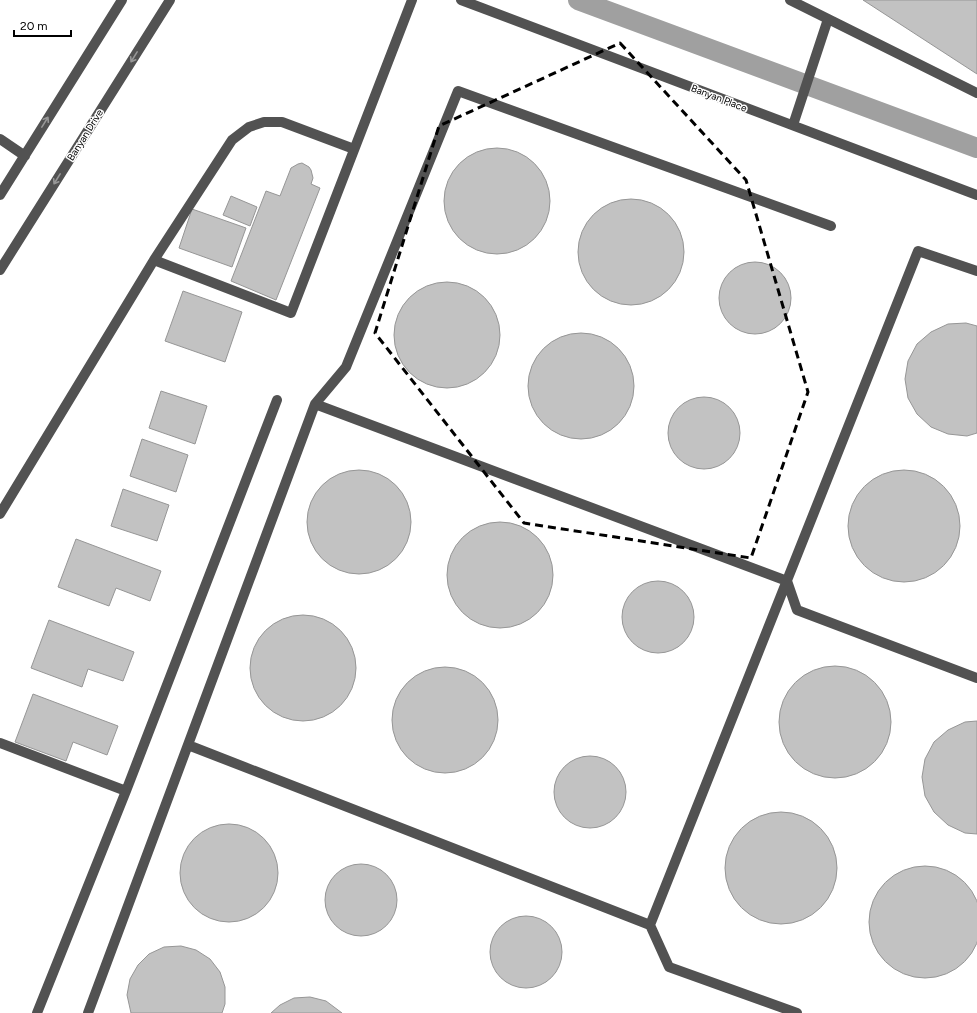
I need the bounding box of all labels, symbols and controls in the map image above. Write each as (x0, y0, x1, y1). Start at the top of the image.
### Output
scale bar (14, 12, 71, 38)
text: 20 m (20, 19, 48, 33)
one-way arrow (130, 51, 138, 62)
street label: Banyan Place (689, 81, 749, 115)
street label: Banyan Drive (64, 106, 106, 163)
one-way arrow (41, 117, 50, 128)
one-way arrow (53, 173, 61, 185)

